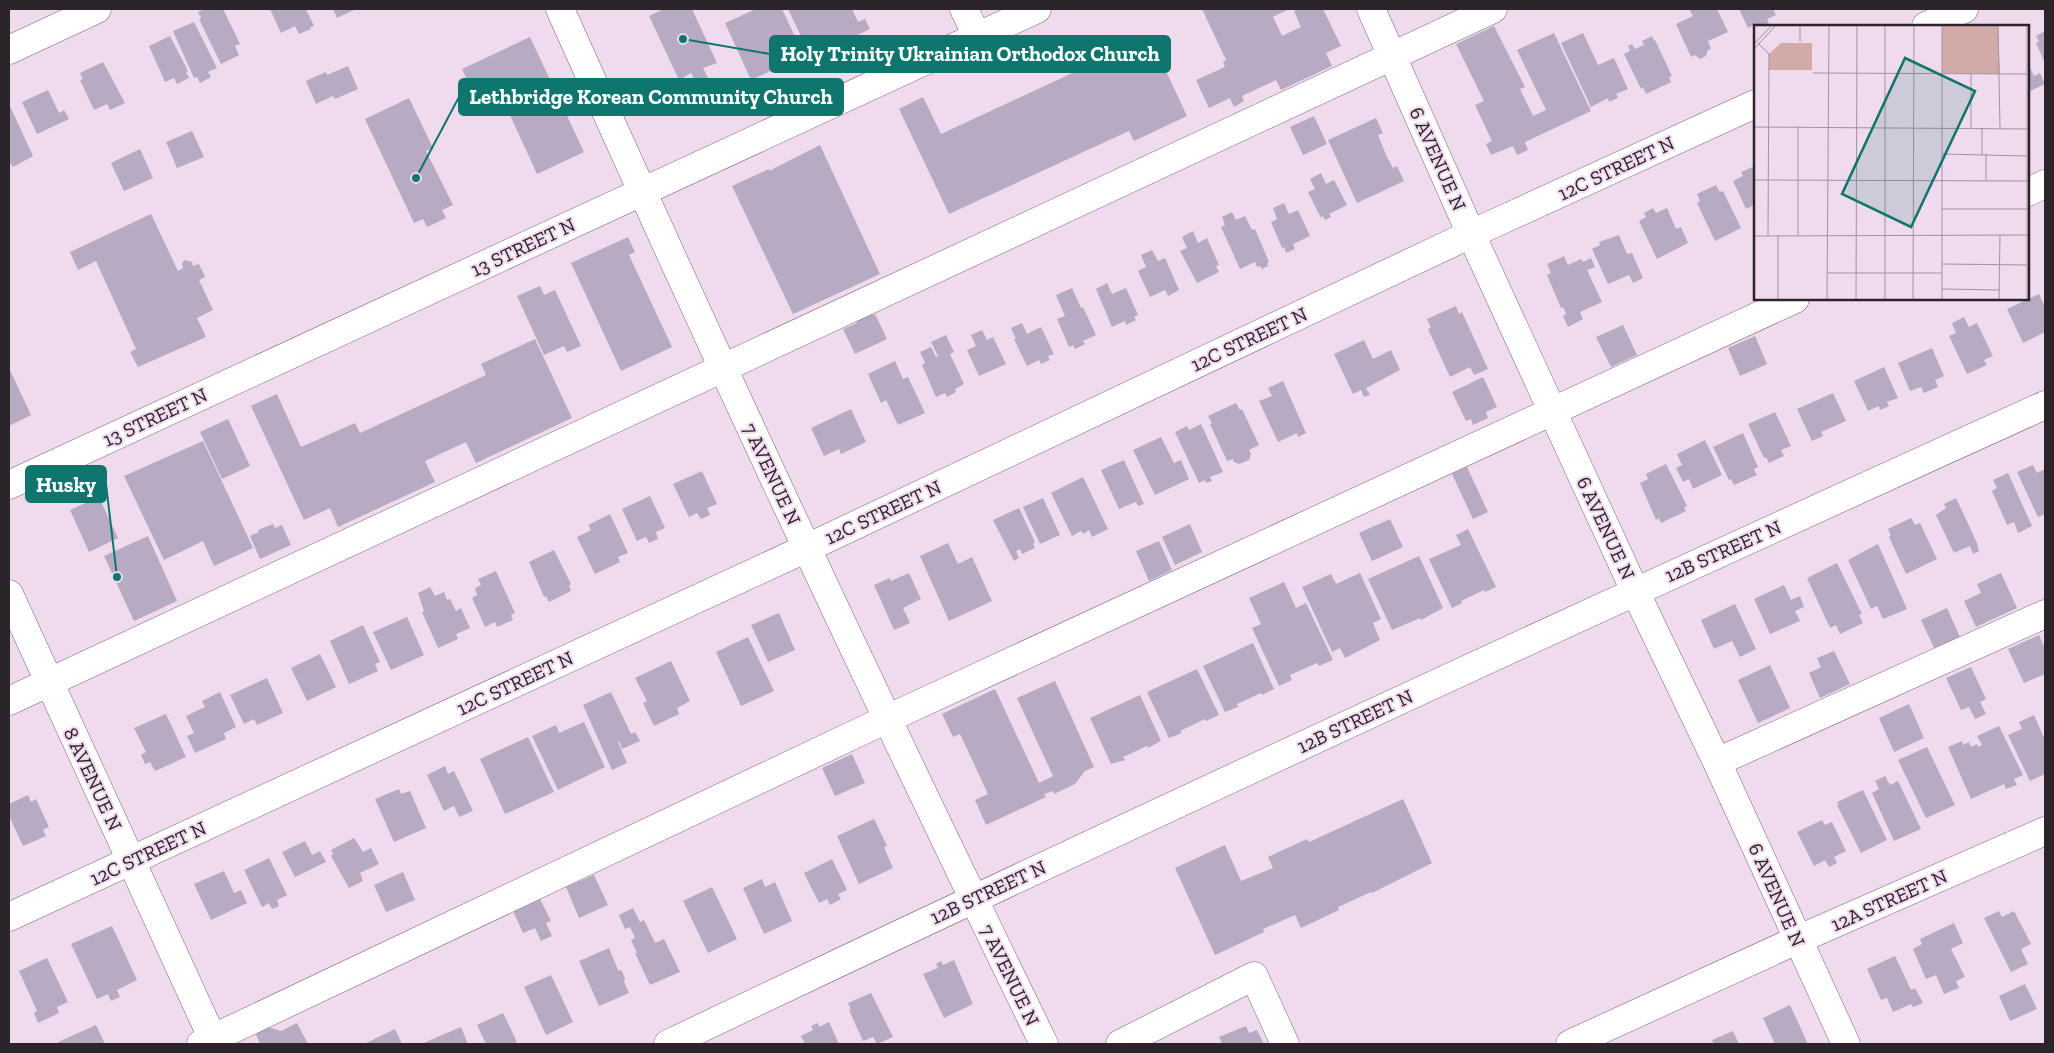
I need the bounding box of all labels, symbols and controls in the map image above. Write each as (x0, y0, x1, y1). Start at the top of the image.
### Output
inset map (1754, 25, 2029, 300)
callout: Holy Trinity Ukrainian Orthodox Church (770, 36, 1170, 72)
text: Holy Trinity Ukrainian Orthodox Church (780, 41, 1160, 66)
callout: Lethbridge Korean Community Church (459, 79, 843, 115)
text: Lethbridge Korean Community Church (469, 84, 833, 109)
street label: 6 AVENUE N (1404, 103, 1472, 215)
street label: 12C STREET N (1554, 130, 1678, 205)
street label: 13 STREET N (467, 212, 579, 282)
street label: 12C STREET N (1187, 301, 1311, 376)
street label: 13 STREET N (99, 382, 211, 452)
street label: 7 AVENUE N (738, 419, 806, 529)
callout: Husky (26, 466, 106, 502)
text: Husky (36, 472, 96, 497)
street label: 6 AVENUE N (1572, 473, 1640, 584)
street label: 12C STREET N (821, 474, 945, 549)
street label: 12B STREET N (1661, 515, 1785, 587)
street label: 12C STREET N (453, 645, 577, 720)
street label: 12B STREET N (1293, 684, 1417, 758)
street label: 8 AVENUE N (59, 724, 127, 835)
street label: 12C STREET N (86, 815, 210, 890)
street label: 6 AVENUE N (1743, 839, 1811, 951)
street label: 12B STREET N (926, 855, 1050, 929)
street label: 12A STREET N (1827, 864, 1951, 936)
street label: 7 AVENUE N (975, 920, 1045, 1030)

